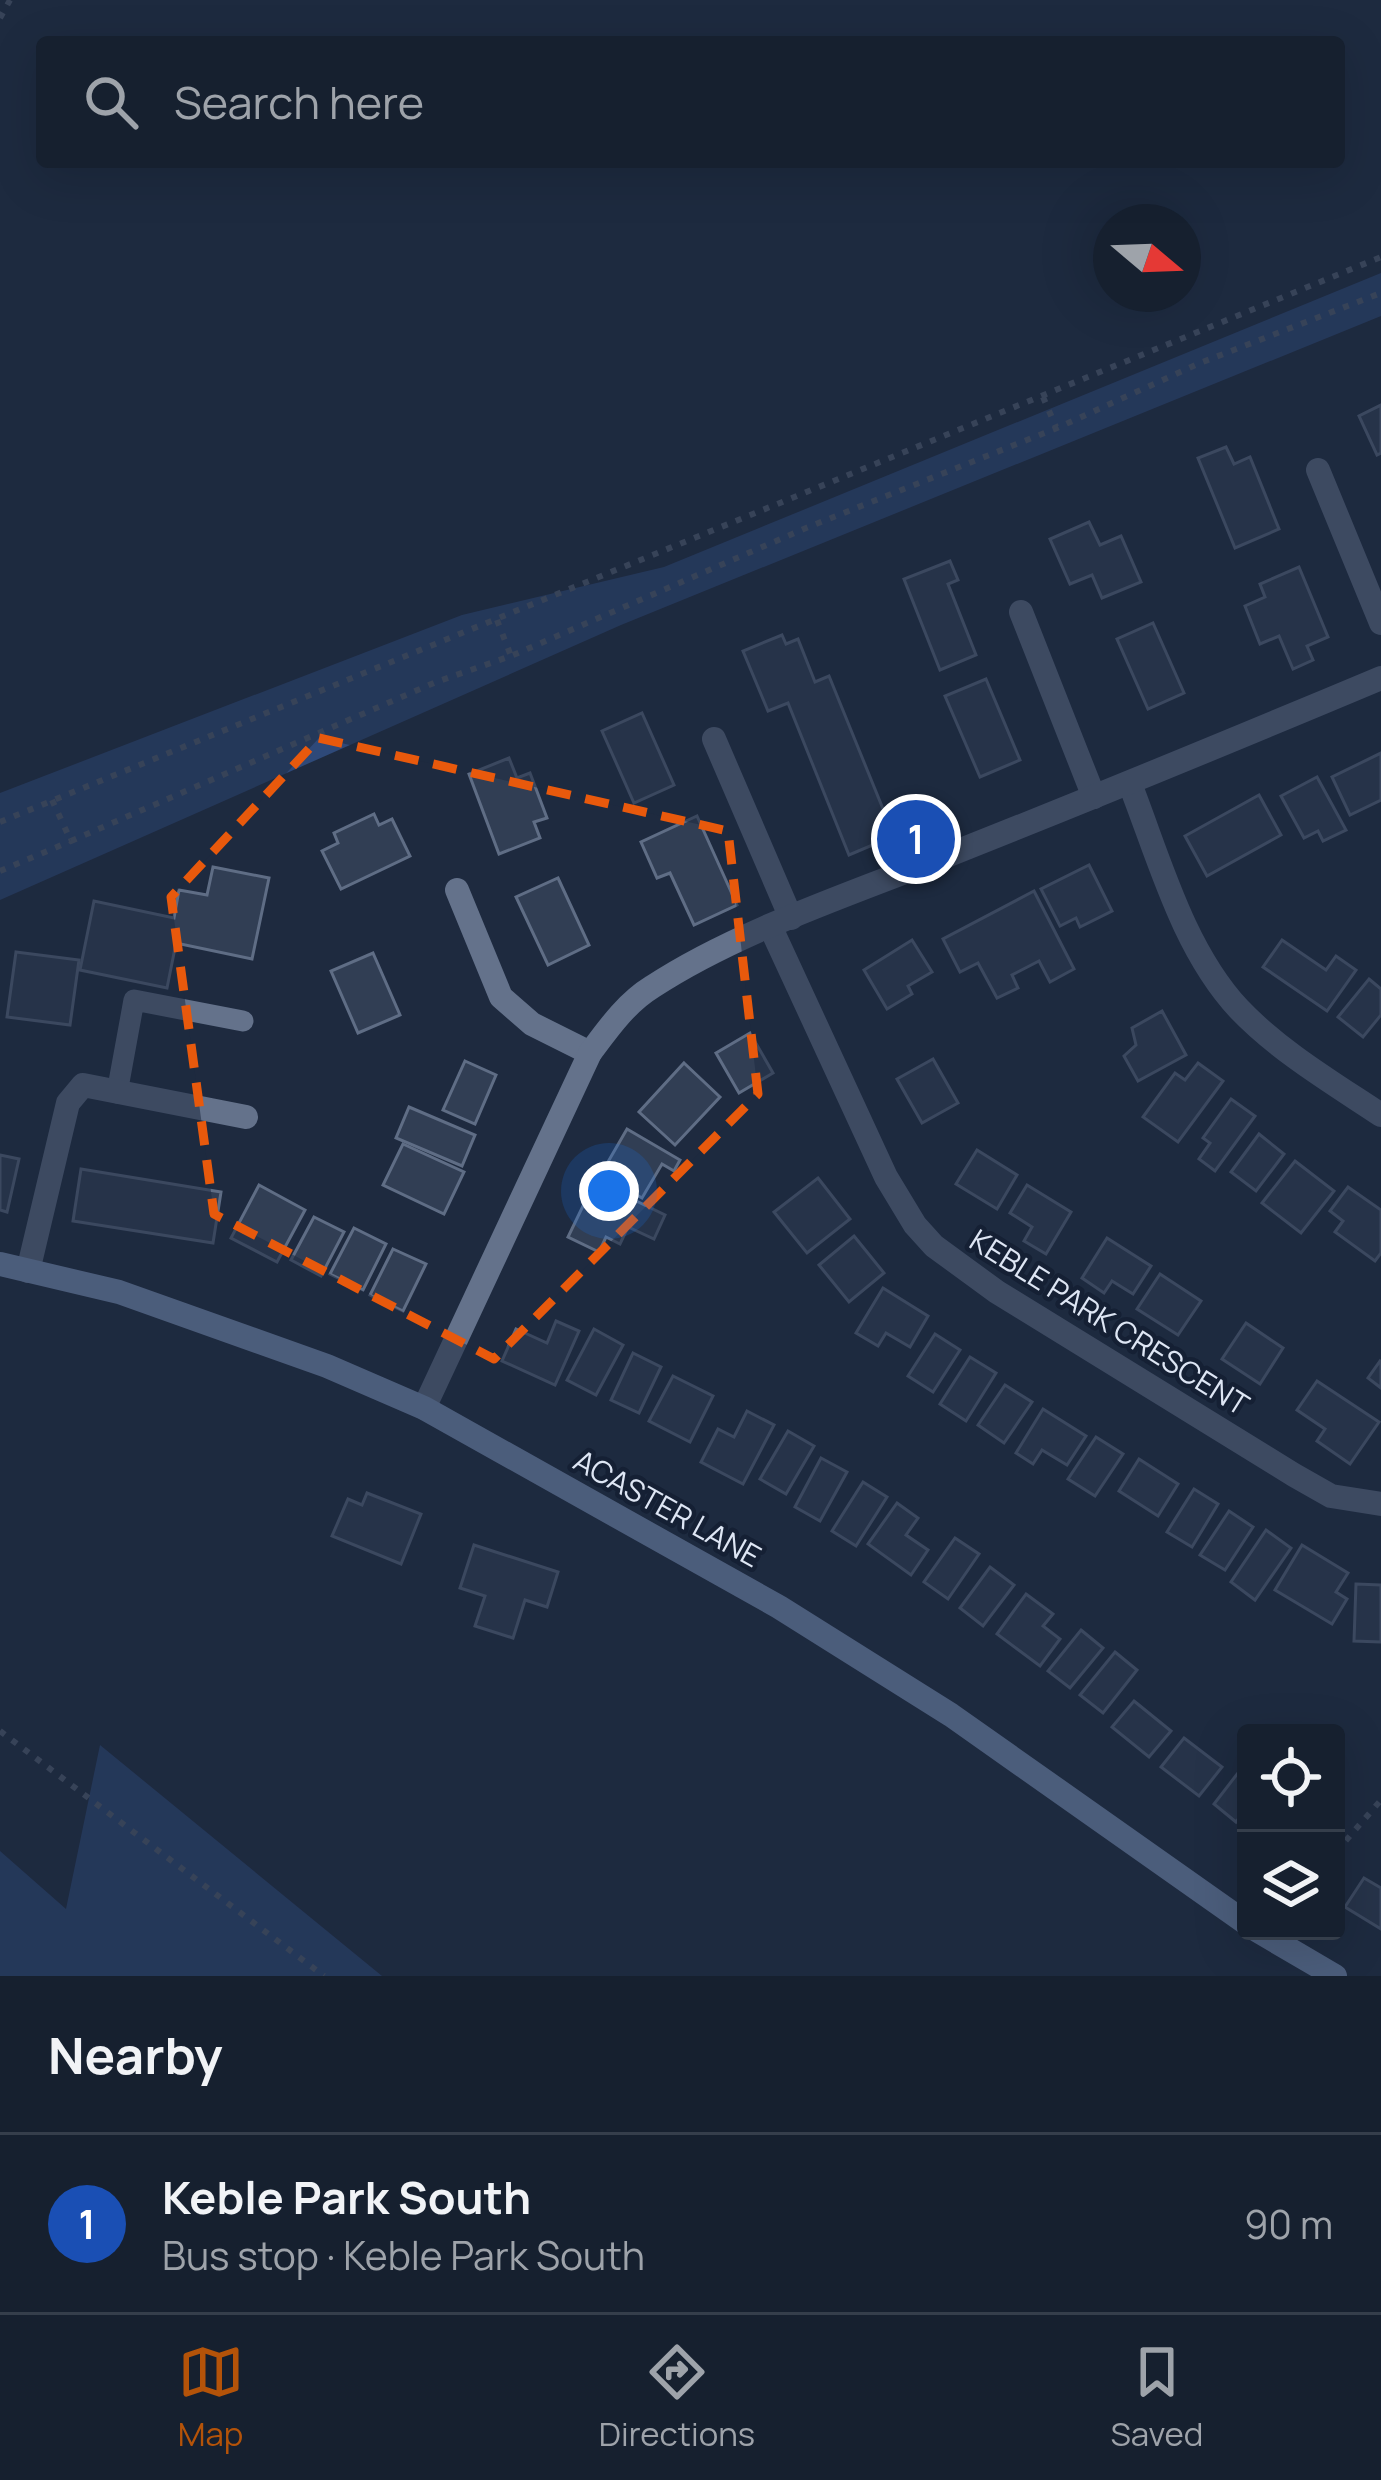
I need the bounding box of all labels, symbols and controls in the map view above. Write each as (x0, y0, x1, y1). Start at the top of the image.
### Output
search box (36, 36, 1345, 168)
icon: search (78, 69, 144, 135)
text: Search here (174, 71, 424, 133)
north arrow (1093, 204, 1201, 312)
pin: 1 (877, 794, 955, 884)
your location (579, 1161, 639, 1221)
street label: KEBLE PARK CRESCENT (963, 1219, 1257, 1424)
street label: ACASTER LANE (567, 1439, 769, 1576)
map controls (1237, 1724, 1345, 1940)
button: locate (1237, 1724, 1345, 1832)
button: layers (1237, 1832, 1345, 1940)
text: Nearby (48, 2020, 223, 2089)
text: Keble Park South (162, 2166, 531, 2228)
text: 1 (78, 2197, 96, 2251)
text: 90 m (1244, 2197, 1333, 2251)
text: Bus stop · Keble Park South (162, 2228, 645, 2282)
tab: Map (178, 2339, 244, 2456)
tab: Directions (599, 2339, 755, 2456)
tab: Saved (1110, 2339, 1203, 2456)

